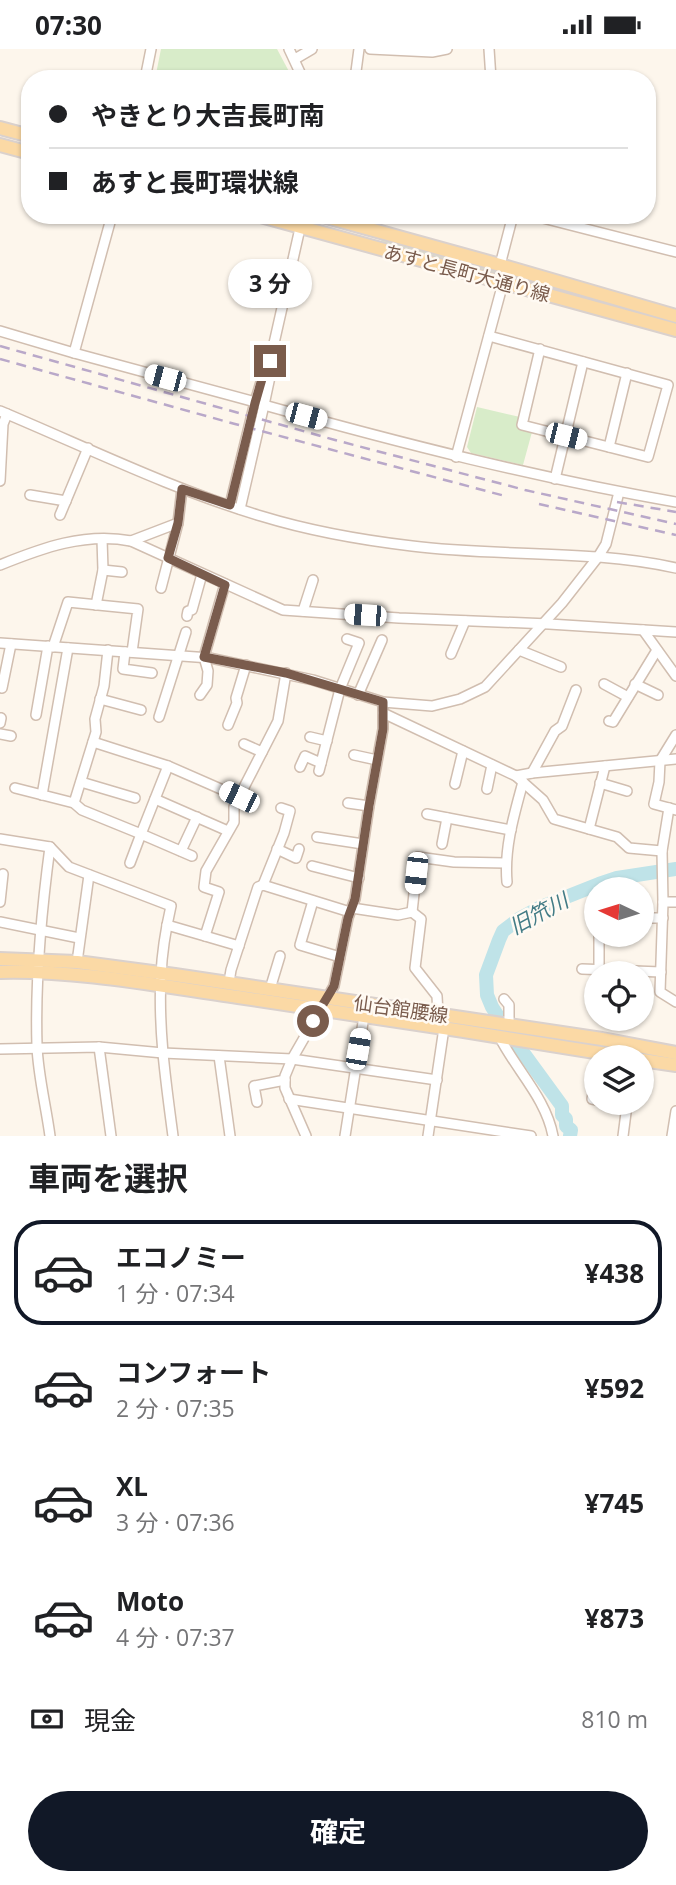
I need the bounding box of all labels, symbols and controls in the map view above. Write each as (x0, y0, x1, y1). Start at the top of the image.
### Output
text: 07:30 (35, 7, 102, 43)
text: やきとり大吉長町南 (91, 97, 325, 133)
text: あすと長町環状線 (91, 164, 299, 200)
street label: あすと長町大通り線 (381, 238, 553, 308)
callout: 3 分 (228, 259, 312, 309)
text: 3 分 (249, 267, 291, 299)
route end (254, 345, 286, 377)
car (142, 362, 189, 394)
car (283, 400, 330, 432)
car (544, 421, 589, 451)
car (344, 603, 387, 627)
car (216, 778, 263, 816)
car (404, 851, 429, 895)
north arrow (584, 877, 654, 947)
map controls (584, 877, 654, 1115)
water label: 旧笊川 (504, 885, 575, 940)
button: locate (584, 961, 654, 1031)
street label: 仙台館腰線 (352, 990, 450, 1028)
route start (297, 1005, 329, 1037)
car (345, 1026, 372, 1072)
button: layers (584, 1045, 654, 1115)
text: 車両を選択 (28, 1156, 188, 1199)
text: エコノミー (116, 1239, 246, 1275)
icon: car (32, 1241, 95, 1304)
text: ¥438 (585, 1255, 644, 1291)
text: 1 分 · 07:34 (116, 1277, 235, 1309)
text: コンフォート (116, 1354, 271, 1390)
icon: car (32, 1356, 95, 1419)
text: ¥592 (585, 1370, 644, 1406)
text: 2 分 · 07:35 (116, 1392, 235, 1424)
text: XL (116, 1468, 148, 1504)
icon: car (32, 1471, 95, 1534)
text: ¥745 (585, 1485, 644, 1521)
text: 3 分 · 07:36 (116, 1506, 235, 1538)
text: Moto (116, 1583, 184, 1619)
icon: car (32, 1586, 95, 1649)
text: ¥873 (585, 1600, 644, 1636)
text: 4 分 · 07:37 (116, 1621, 235, 1653)
icon: cash (28, 1700, 66, 1738)
text: 現金 (84, 1702, 136, 1738)
text: 810 m (581, 1703, 648, 1735)
button: 確定 (28, 1791, 648, 1871)

